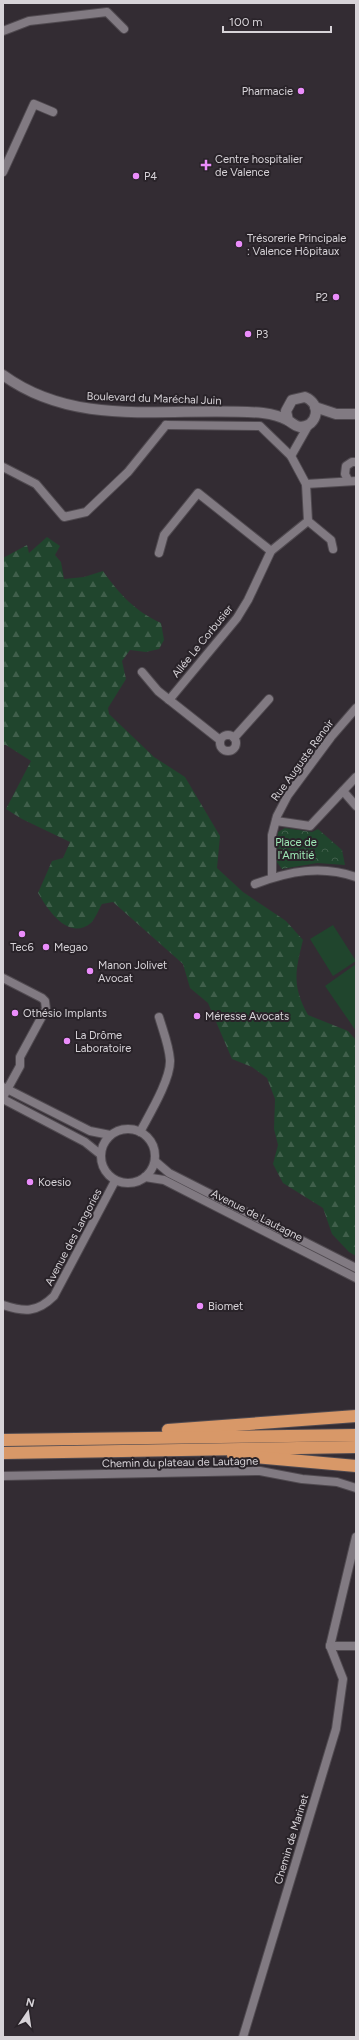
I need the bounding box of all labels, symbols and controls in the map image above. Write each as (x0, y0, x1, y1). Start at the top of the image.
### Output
scale bar (223, 8, 331, 34)
text: 100 m (229, 15, 263, 29)
place label: Pharmacie (242, 85, 293, 98)
marker: Pharmacie (296, 86, 306, 96)
place label: Centre hospitalier de Valence (215, 153, 303, 179)
marker: Centre hospitalier de Valence (200, 159, 212, 171)
place label: P4 (144, 170, 157, 183)
marker: P4 (131, 171, 141, 181)
place label: Trésorerie Principale : Valence Hôpitaux (247, 232, 346, 258)
marker: Trésorerie Principale : Valence Hôpitaux (234, 239, 244, 249)
place label: P2 (315, 291, 328, 304)
marker: P2 (331, 292, 341, 302)
place label: P3 (256, 328, 268, 341)
marker: P3 (243, 329, 253, 339)
street label: Boulevard du Maréchal Juin (86, 390, 222, 407)
street label: Allée Le Corbusier (169, 602, 236, 680)
street label: Rue Auguste Renoir (268, 717, 337, 804)
park label: Place de l'Amitié (275, 836, 317, 862)
marker: Tec6 (17, 929, 27, 939)
place label: Tec6 (10, 941, 34, 954)
place label: Megao (54, 941, 88, 954)
marker: Megao (41, 942, 51, 952)
place label: Manon Jolivet Avocat (98, 959, 167, 985)
marker: Manon Jolivet Avocat (85, 966, 95, 976)
place label: Othésio Implants (23, 1007, 107, 1020)
marker: Othésio Implants (10, 1008, 20, 1018)
place label: Méresse Avocats (205, 1010, 289, 1023)
marker: Méresse Avocats (192, 1011, 202, 1021)
place label: La Drôme Laboratoire (75, 1029, 131, 1055)
marker: La Drôme Laboratoire (62, 1036, 72, 1046)
place label: Koesio (38, 1176, 71, 1189)
marker: Koesio (25, 1177, 35, 1187)
street label: Avenue des Langories (42, 1187, 105, 1288)
street label: Avenue de Lautagne (209, 1187, 305, 1244)
place label: Biomet (208, 1300, 243, 1313)
marker: Biomet (195, 1301, 205, 1311)
street label: Chemin du plateau de Lautagne (102, 1455, 258, 1470)
street label: Chemin de Marinet (272, 1793, 311, 1886)
north arrow (8, 1992, 48, 2032)
text: N (25, 1995, 36, 2010)

